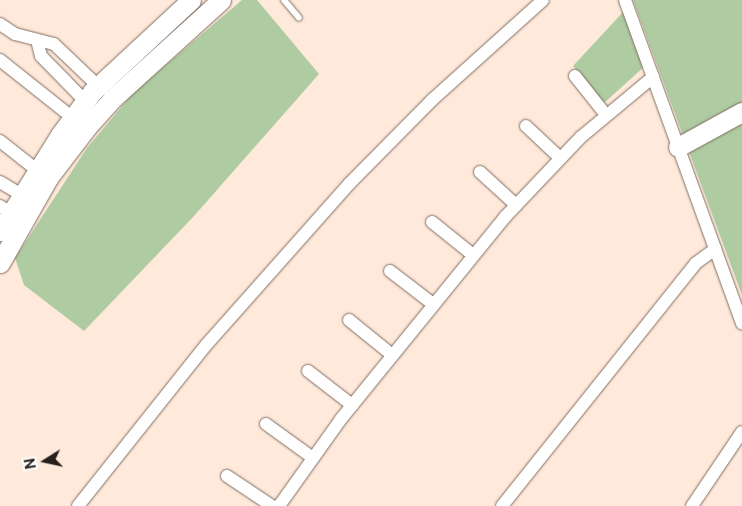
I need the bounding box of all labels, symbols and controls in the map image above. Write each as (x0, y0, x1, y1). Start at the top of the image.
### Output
north arrow (20, 436, 70, 486)
text: N (21, 457, 39, 470)

